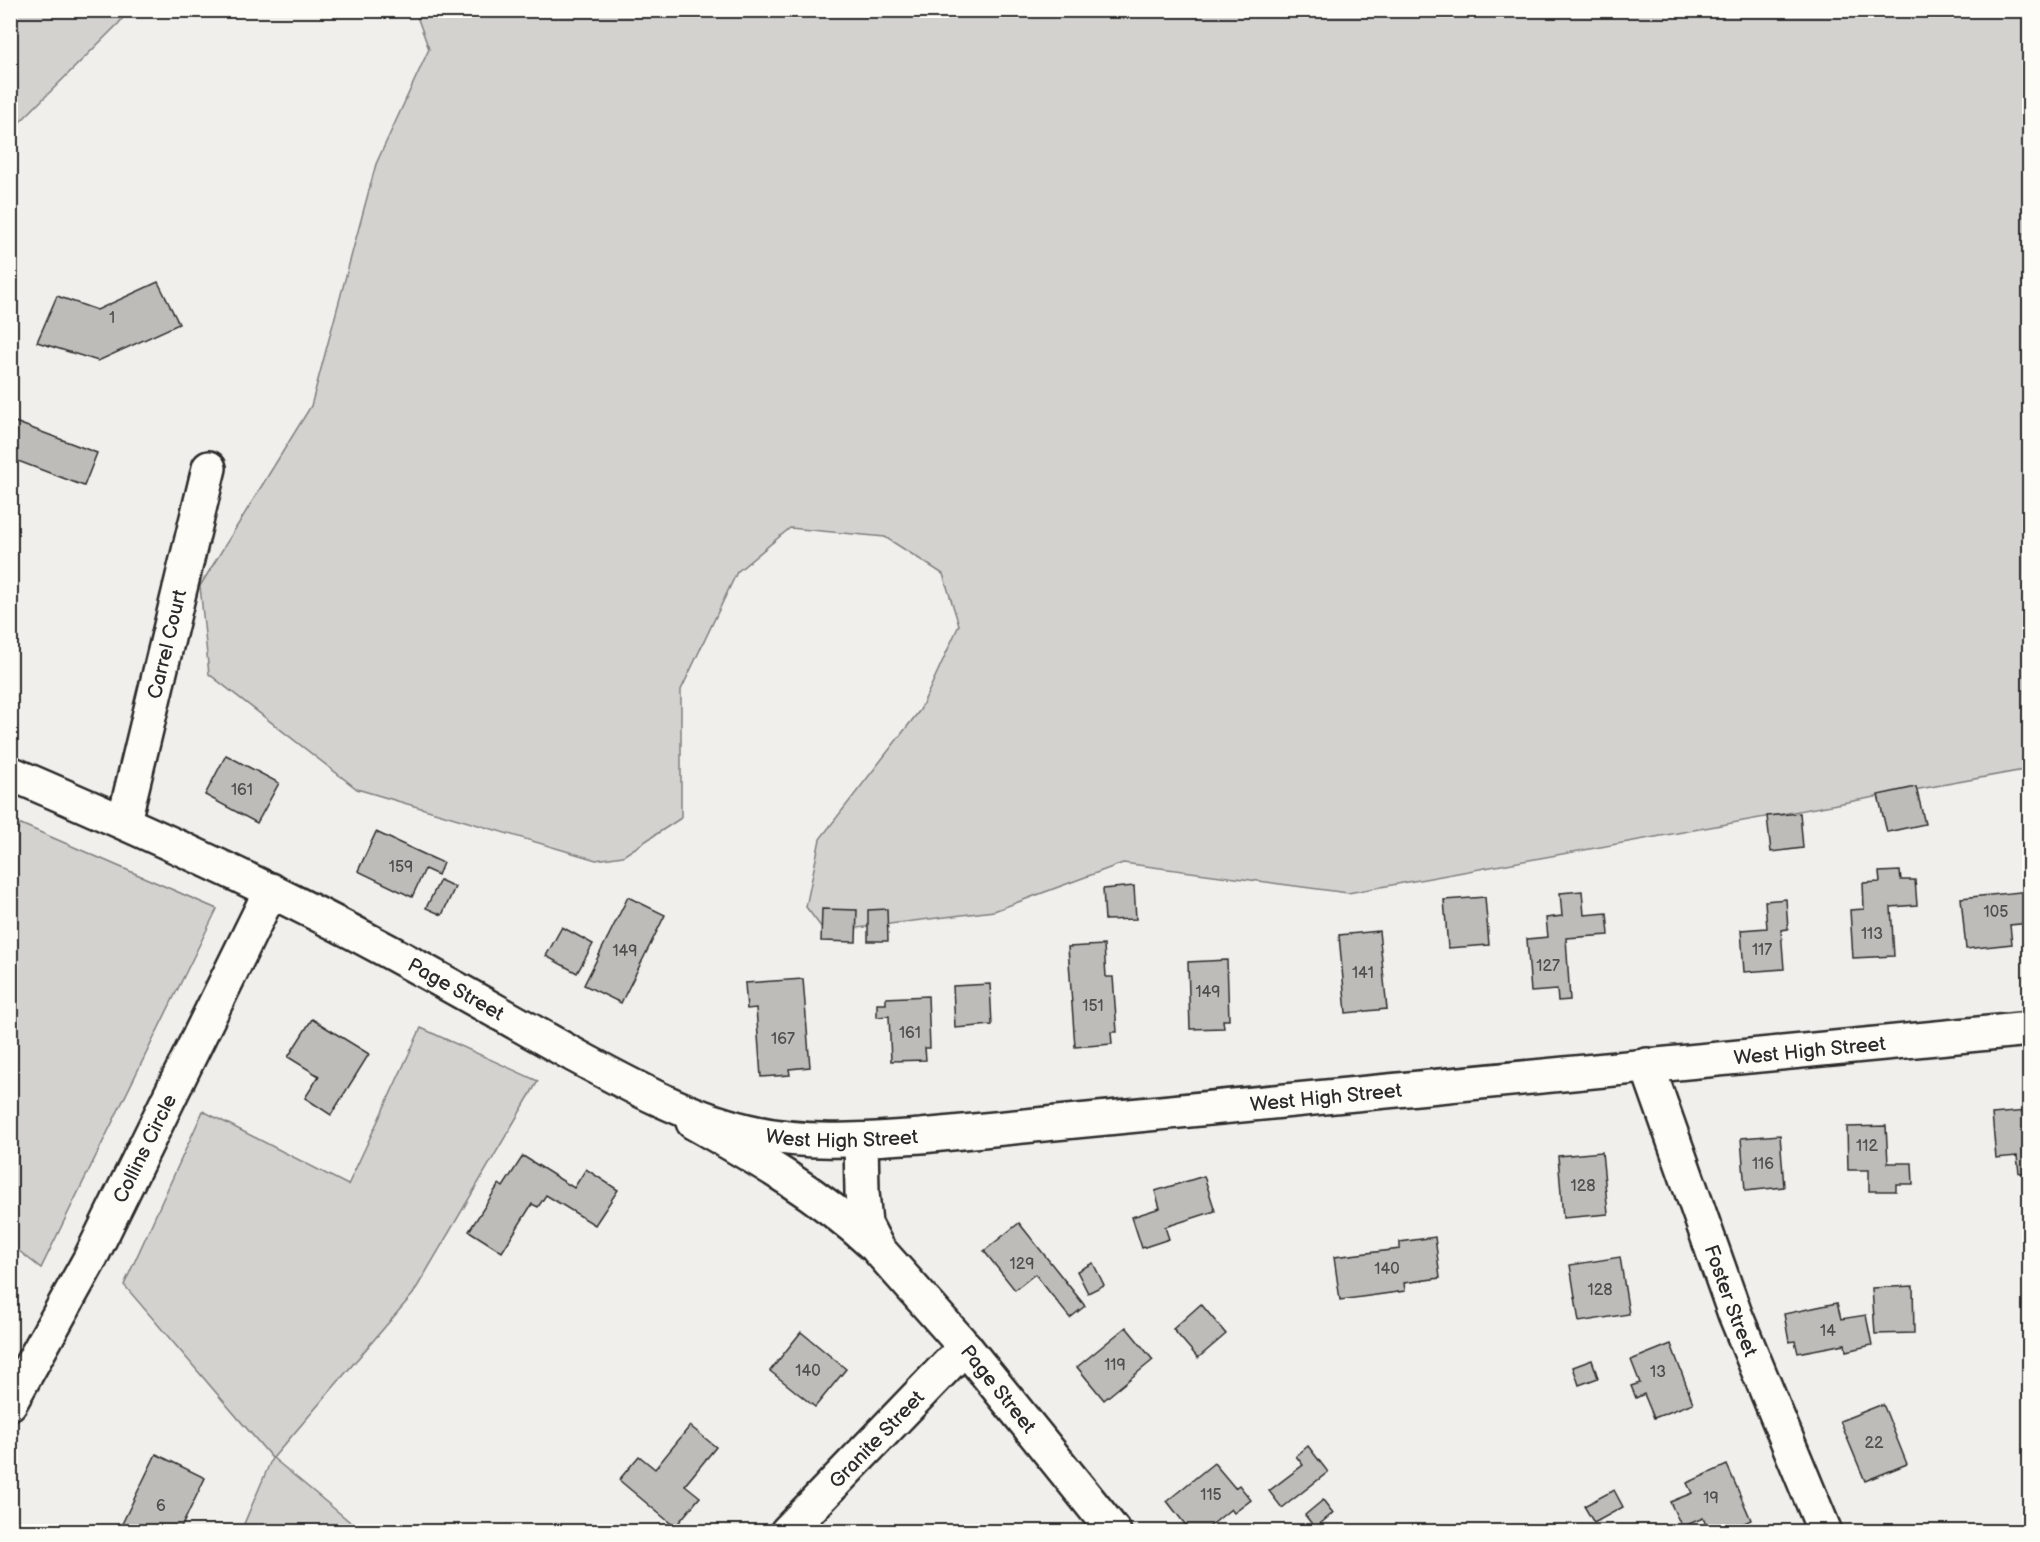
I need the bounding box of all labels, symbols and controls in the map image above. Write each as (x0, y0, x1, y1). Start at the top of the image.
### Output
house number: 1 (109, 309, 115, 328)
street label: Carrel Court (143, 587, 192, 701)
house number: 161 (231, 781, 253, 800)
house number: 159 (389, 858, 413, 877)
house number: 105 (1984, 903, 2008, 922)
house number: 113 (1861, 925, 1883, 944)
house number: 117 (1752, 941, 1772, 960)
house number: 149 (612, 942, 638, 961)
street label: Page Street (403, 953, 508, 1026)
house number: 127 (1536, 957, 1560, 976)
house number: 141 (1352, 964, 1374, 983)
house number: 149 (1195, 983, 1221, 1002)
house number: 151 (1082, 997, 1104, 1016)
house number: 161 (899, 1024, 921, 1043)
house number: 167 (771, 1030, 795, 1049)
street label: West High Street (1733, 1032, 1887, 1071)
street label: West High Street (1249, 1079, 1403, 1117)
street label: Collins Circle (108, 1090, 182, 1207)
street label: West High Street (764, 1124, 919, 1153)
house number: 112 (1856, 1137, 1878, 1156)
house number: 116 (1752, 1155, 1774, 1174)
house number: 128 (1571, 1177, 1595, 1196)
street label: Foster Street (1699, 1242, 1762, 1360)
house number: 129 (1010, 1255, 1034, 1274)
house number: 140 (1374, 1260, 1400, 1279)
house number: 128 (1588, 1281, 1612, 1300)
house number: 14 (1820, 1322, 1836, 1341)
street label: Page Street (955, 1340, 1041, 1438)
house number: 119 (1104, 1356, 1126, 1375)
house number: 140 (795, 1362, 821, 1381)
house number: 13 (1650, 1363, 1666, 1382)
street label: Granite Street (825, 1386, 930, 1494)
house number: 22 (1865, 1434, 1884, 1453)
house number: 115 (1200, 1486, 1222, 1505)
house number: 19 (1703, 1489, 1719, 1508)
house number: 6 (156, 1497, 166, 1516)

